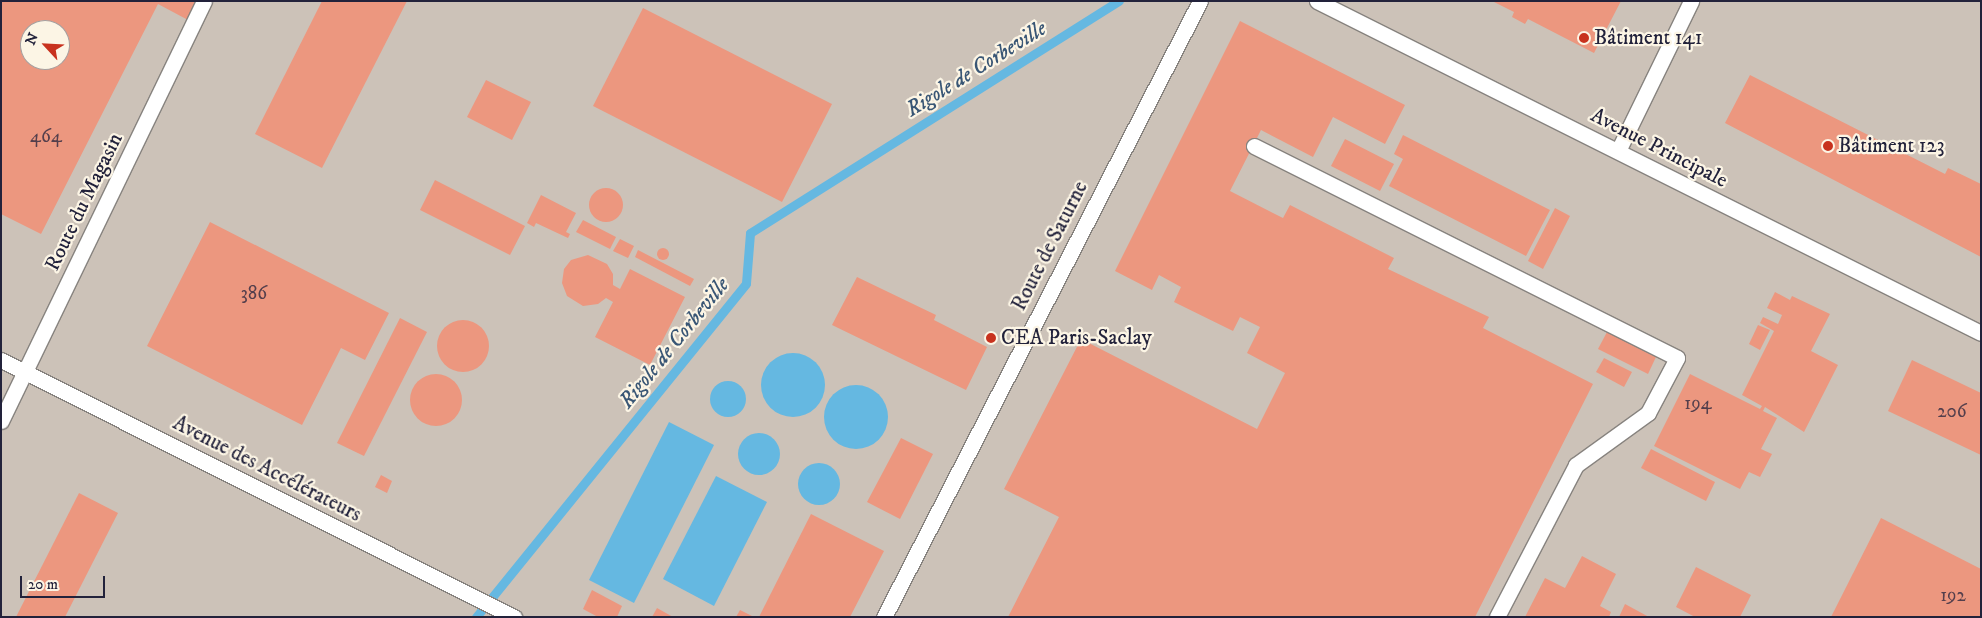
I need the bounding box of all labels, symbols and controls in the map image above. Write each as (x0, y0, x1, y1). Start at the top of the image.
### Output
water label: Rigole de Corbeville (901, 15, 1051, 123)
north arrow (20, 20, 70, 70)
place label: Bâtiment 141 (1594, 25, 1702, 51)
text: N (22, 30, 43, 48)
marker: Bâtiment 141 (1578, 32, 1590, 44)
street label: Avenue Principale (1586, 103, 1732, 193)
house number: 464 (30, 126, 62, 148)
street label: Route du Magasin (40, 129, 128, 275)
place label: Bâtiment 123 (1838, 133, 1945, 159)
marker: Bâtiment 123 (1822, 140, 1834, 152)
street label: Route de Saturne (1007, 177, 1093, 315)
water label: Rigole de Corbeville (613, 272, 735, 414)
house number: 386 (241, 283, 267, 305)
place label: CEA Paris-Saclay (1001, 325, 1152, 351)
marker: CEA Paris-Saclay (985, 332, 997, 344)
house number: 194 (1684, 393, 1712, 415)
house number: 206 (1937, 401, 1967, 423)
street label: Avenue des Accélérateurs (169, 411, 365, 527)
scale bar (22, 566, 108, 598)
text: 20 m (28, 575, 58, 594)
house number: 192 (1940, 585, 1966, 607)

